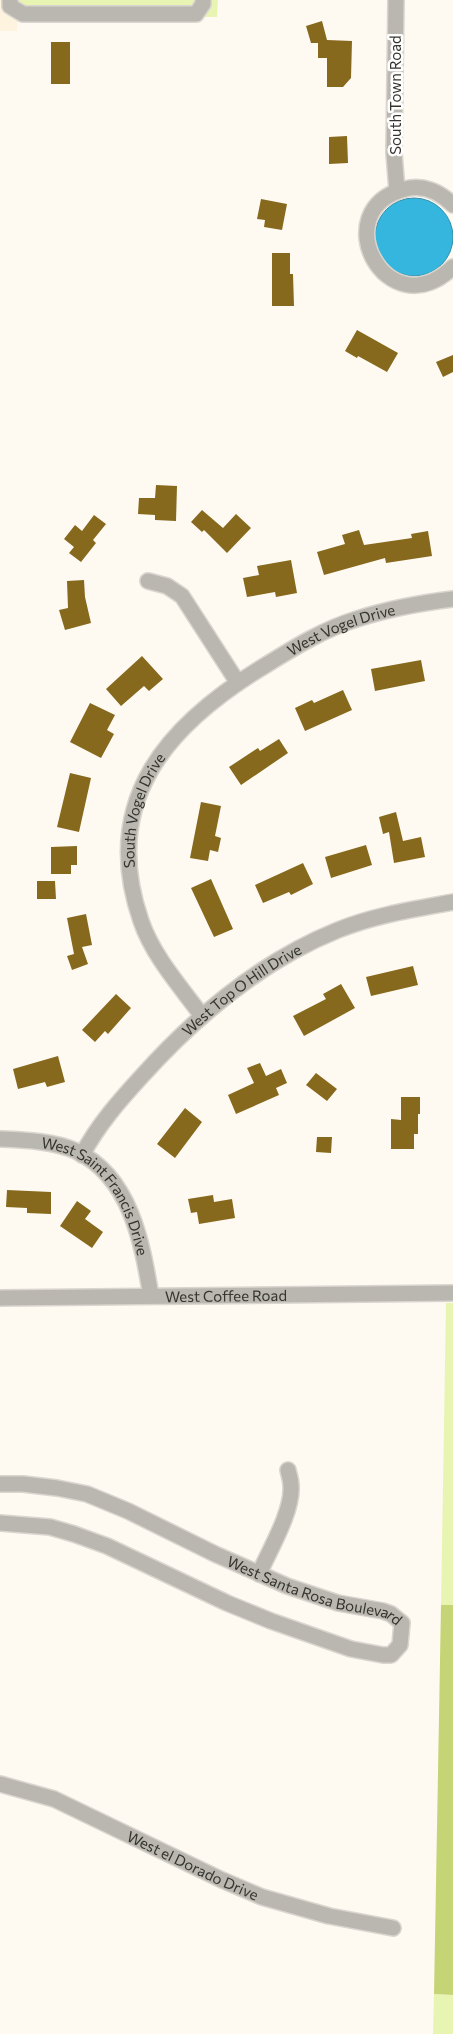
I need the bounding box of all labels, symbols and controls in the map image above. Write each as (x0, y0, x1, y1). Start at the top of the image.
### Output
street label: South Town Road (386, 35, 404, 155)
street label: West Vogel Drive (284, 600, 397, 659)
street label: South Vogel Drive (119, 749, 168, 869)
street label: West Top O Hill Drive (178, 940, 304, 1039)
street label: West Saint Francis Drive (40, 1133, 152, 1257)
street label: West Coffee Road (165, 1286, 287, 1305)
street label: West Santa Rosa Boulevard (225, 1552, 406, 1629)
street label: West el Dorado Drive (124, 1827, 262, 1904)

